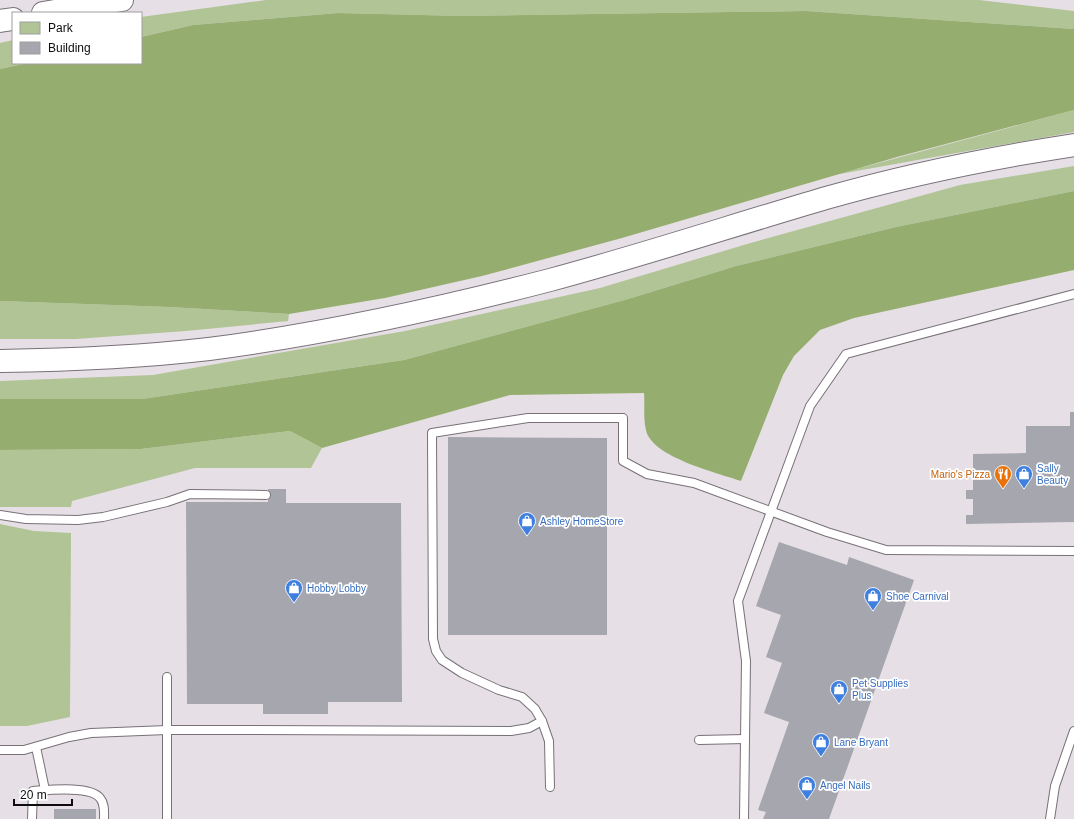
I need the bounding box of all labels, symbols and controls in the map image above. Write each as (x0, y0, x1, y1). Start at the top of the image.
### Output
legend (12, 12, 142, 64)
text: Park (48, 21, 74, 35)
text: Building (48, 41, 91, 55)
place label: Sally Beauty (1037, 463, 1068, 486)
restaurant icon: Mario's Pizza (993, 464, 1013, 489)
shop icon: Sally Beauty (1014, 464, 1034, 489)
place label: Mario's Pizza (931, 469, 990, 480)
shop icon: Ashley HomeStore (517, 511, 537, 536)
place label: Ashley HomeStore (540, 516, 624, 527)
shop icon: Hobby Lobby (284, 578, 304, 603)
place label: Hobby Lobby (307, 583, 366, 594)
shop icon: Shoe Carnival (863, 586, 883, 611)
place label: Shoe Carnival (886, 591, 949, 602)
place label: Pet Supplies Plus (852, 678, 908, 701)
shop icon: Pet Supplies Plus (829, 679, 849, 704)
shop icon: Lane Bryant (811, 732, 831, 757)
place label: Lane Bryant (834, 737, 888, 748)
shop icon: Angel Nails (797, 775, 817, 800)
place label: Angel Nails (820, 780, 871, 791)
scale bar (14, 781, 72, 807)
text: 20 m (20, 788, 47, 802)

